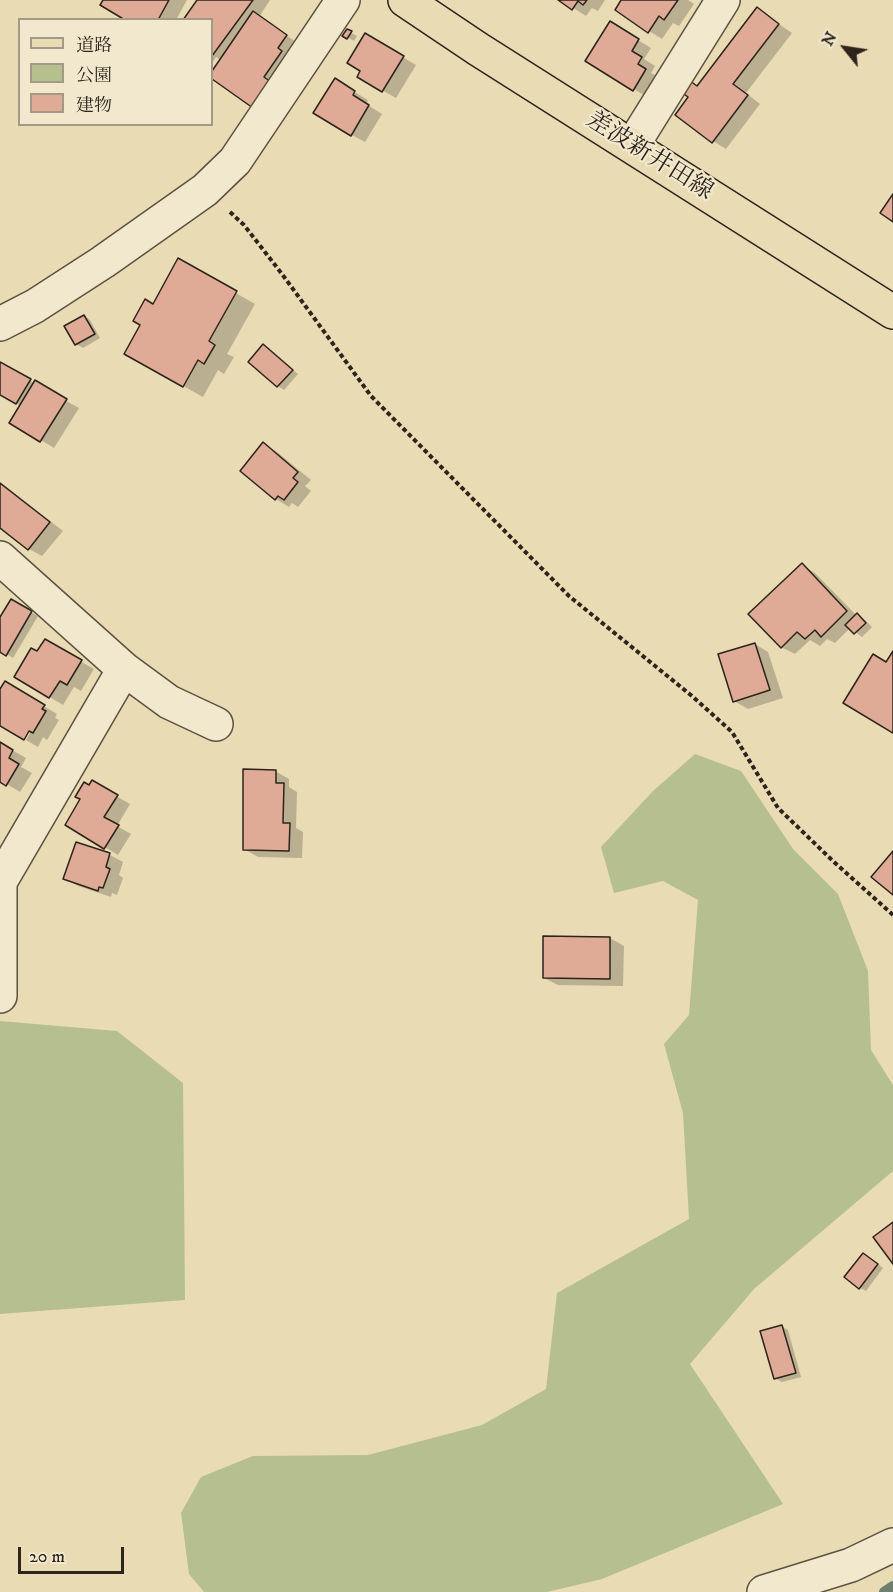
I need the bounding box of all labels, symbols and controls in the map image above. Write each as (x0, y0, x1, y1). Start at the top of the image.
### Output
legend (18, 18, 213, 126)
north arrow (815, 18, 875, 78)
text: N (817, 28, 841, 50)
text: 道路 (76, 35, 112, 57)
text: 公園 (76, 65, 112, 87)
text: 建物 (76, 95, 112, 117)
street label: 差波新井田線 (580, 107, 718, 207)
scale bar (21, 1535, 128, 1573)
text: 20 m (29, 1546, 65, 1568)

